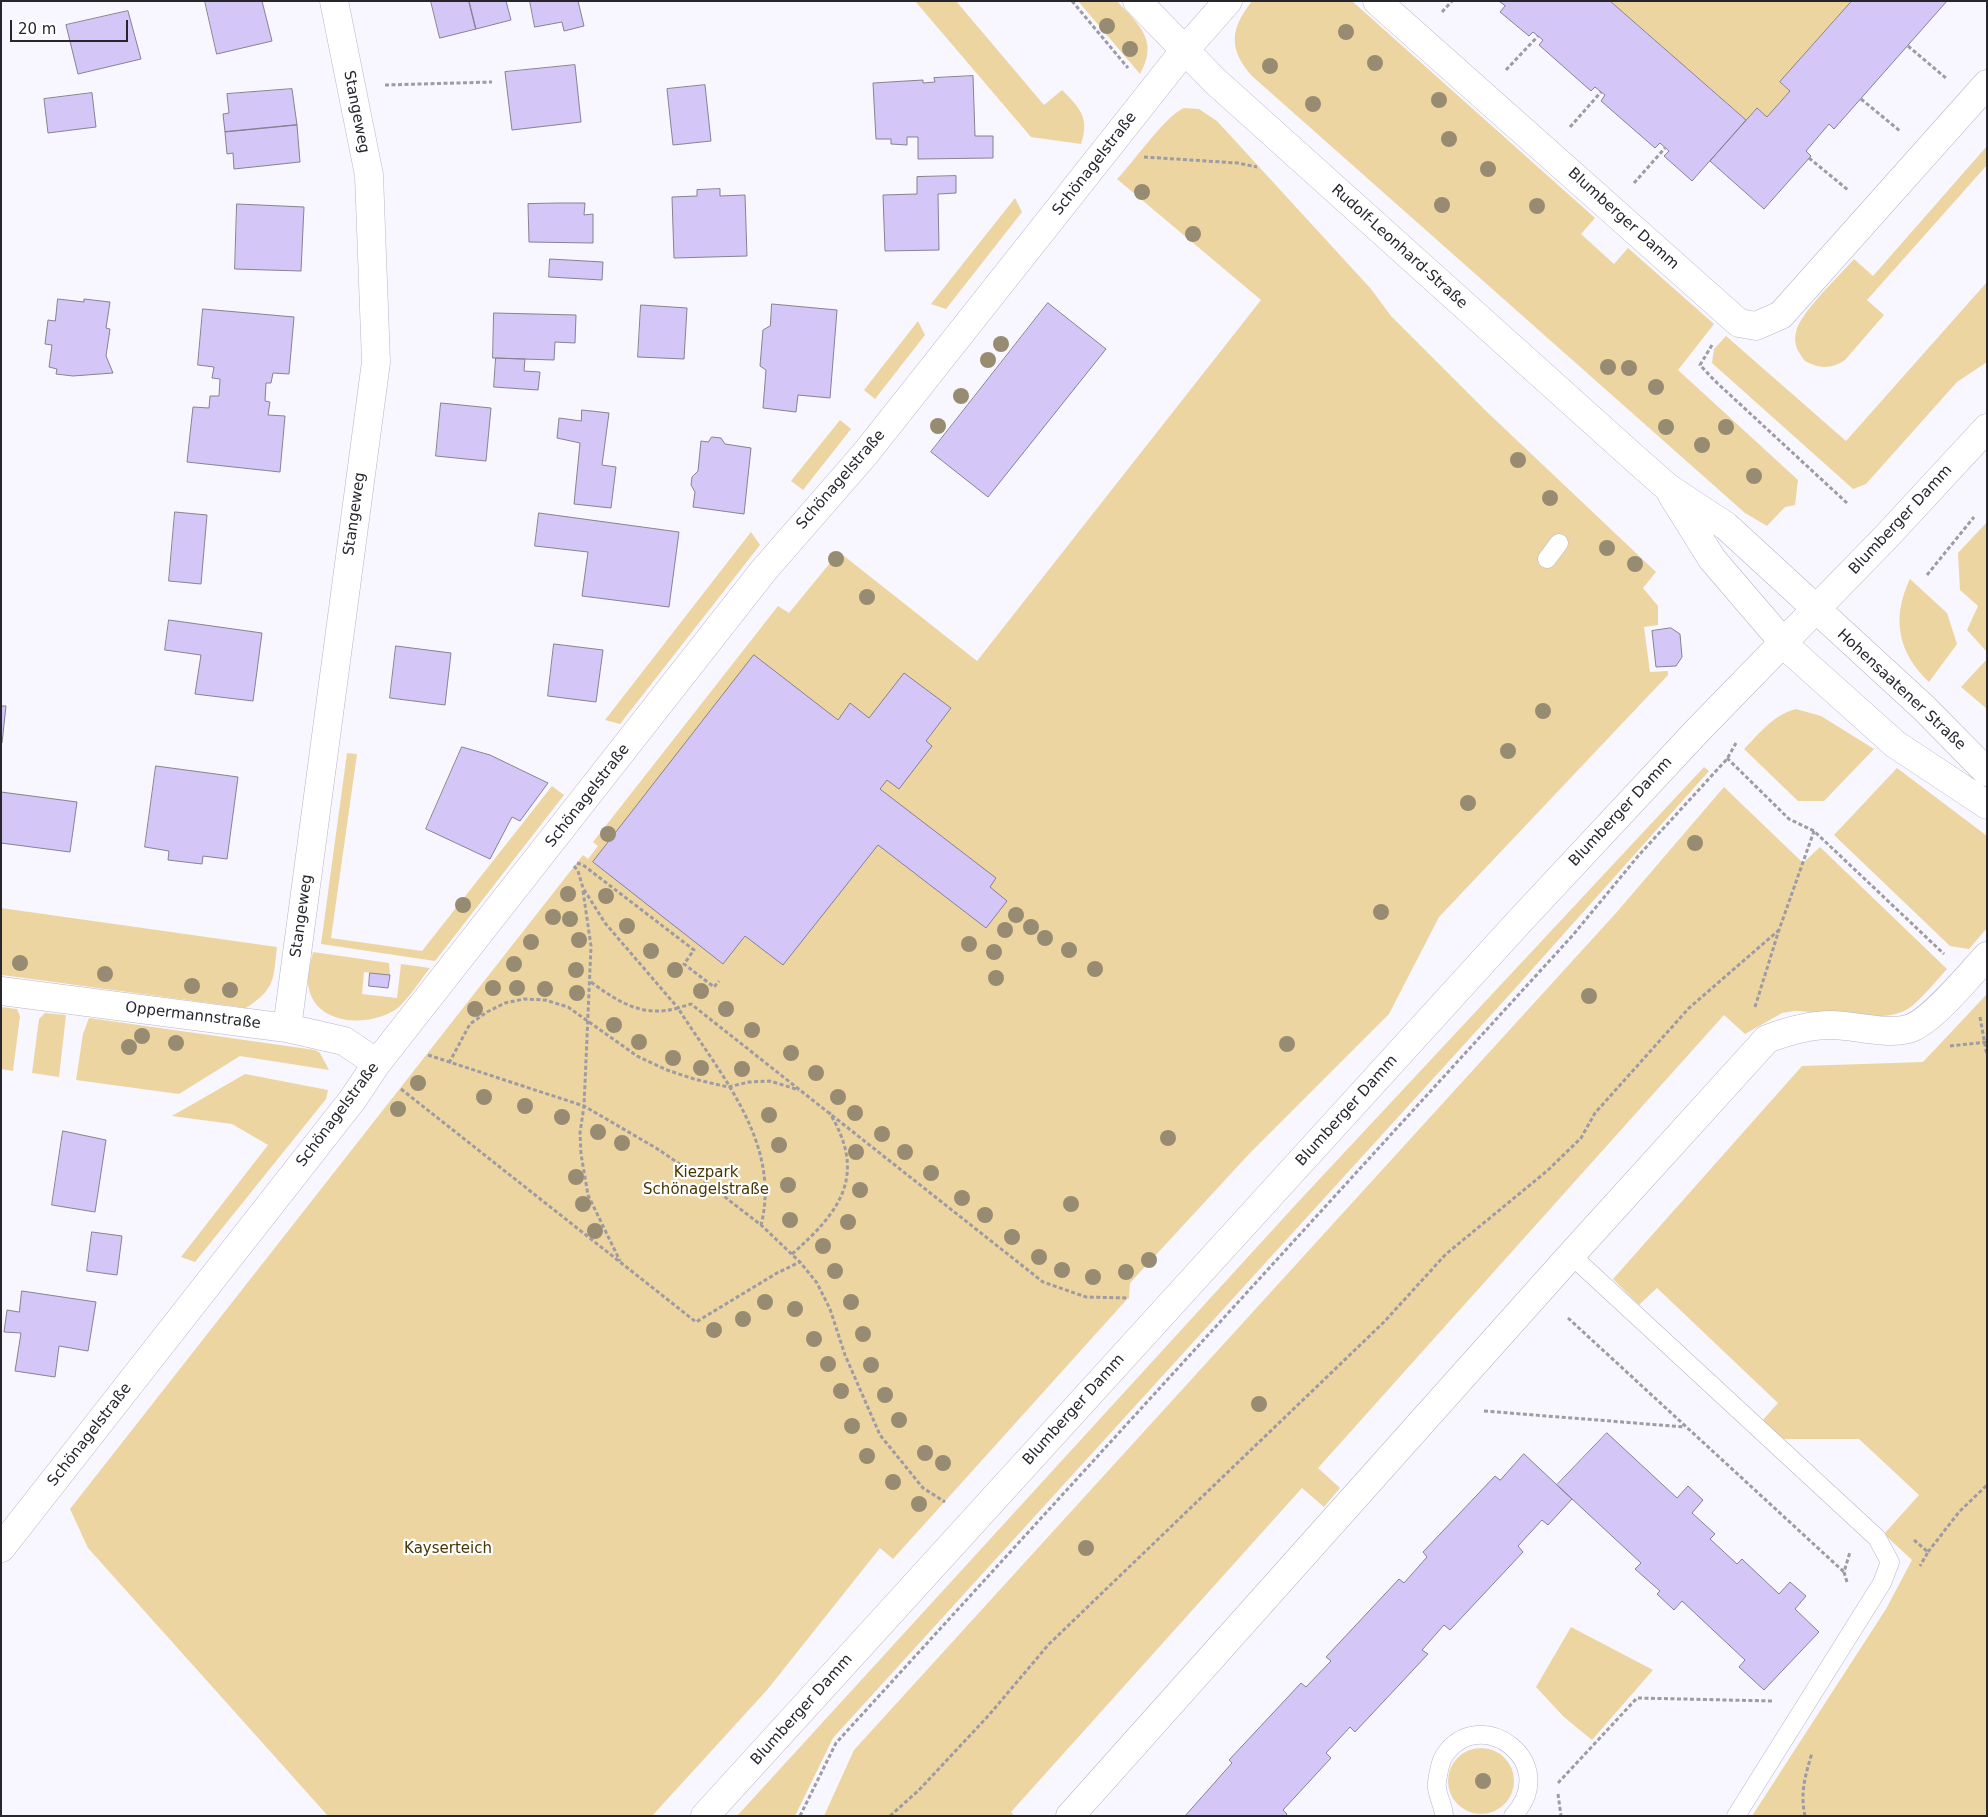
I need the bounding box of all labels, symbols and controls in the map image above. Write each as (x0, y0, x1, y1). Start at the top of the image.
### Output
scale bar (12, 10, 130, 42)
text: 20 m (18, 20, 56, 38)
street label: Stangeweg (339, 69, 373, 155)
street label: Schönagelstraße (1049, 109, 1141, 219)
street label: Blumberger Damm (1564, 165, 1682, 273)
street label: Rudolf-Leonhard-Straße (1327, 181, 1471, 313)
street label: Schönagelstraße (793, 427, 889, 533)
street label: Blumberger Damm (1846, 462, 1956, 578)
street label: Stangeweg (340, 471, 370, 557)
street label: Hohensaatener Straße (1833, 626, 1969, 754)
street label: Schönagelstraße (542, 741, 634, 851)
street label: Blumberger Damm (1566, 754, 1676, 870)
street label: Stangeweg (287, 873, 317, 959)
street label: Oppermannstraße (124, 999, 262, 1033)
street label: Blumberger Damm (1293, 1052, 1401, 1170)
street label: Schönagelstraße (293, 1059, 383, 1171)
park label: Kiezpark Schönagelstraße (643, 1164, 769, 1199)
street label: Blumberger Damm (1020, 1351, 1128, 1469)
street label: Schönagelstraße (44, 1380, 136, 1490)
park label: Kayserteich (404, 1540, 492, 1558)
street label: Blumberger Damm (748, 1651, 856, 1769)

